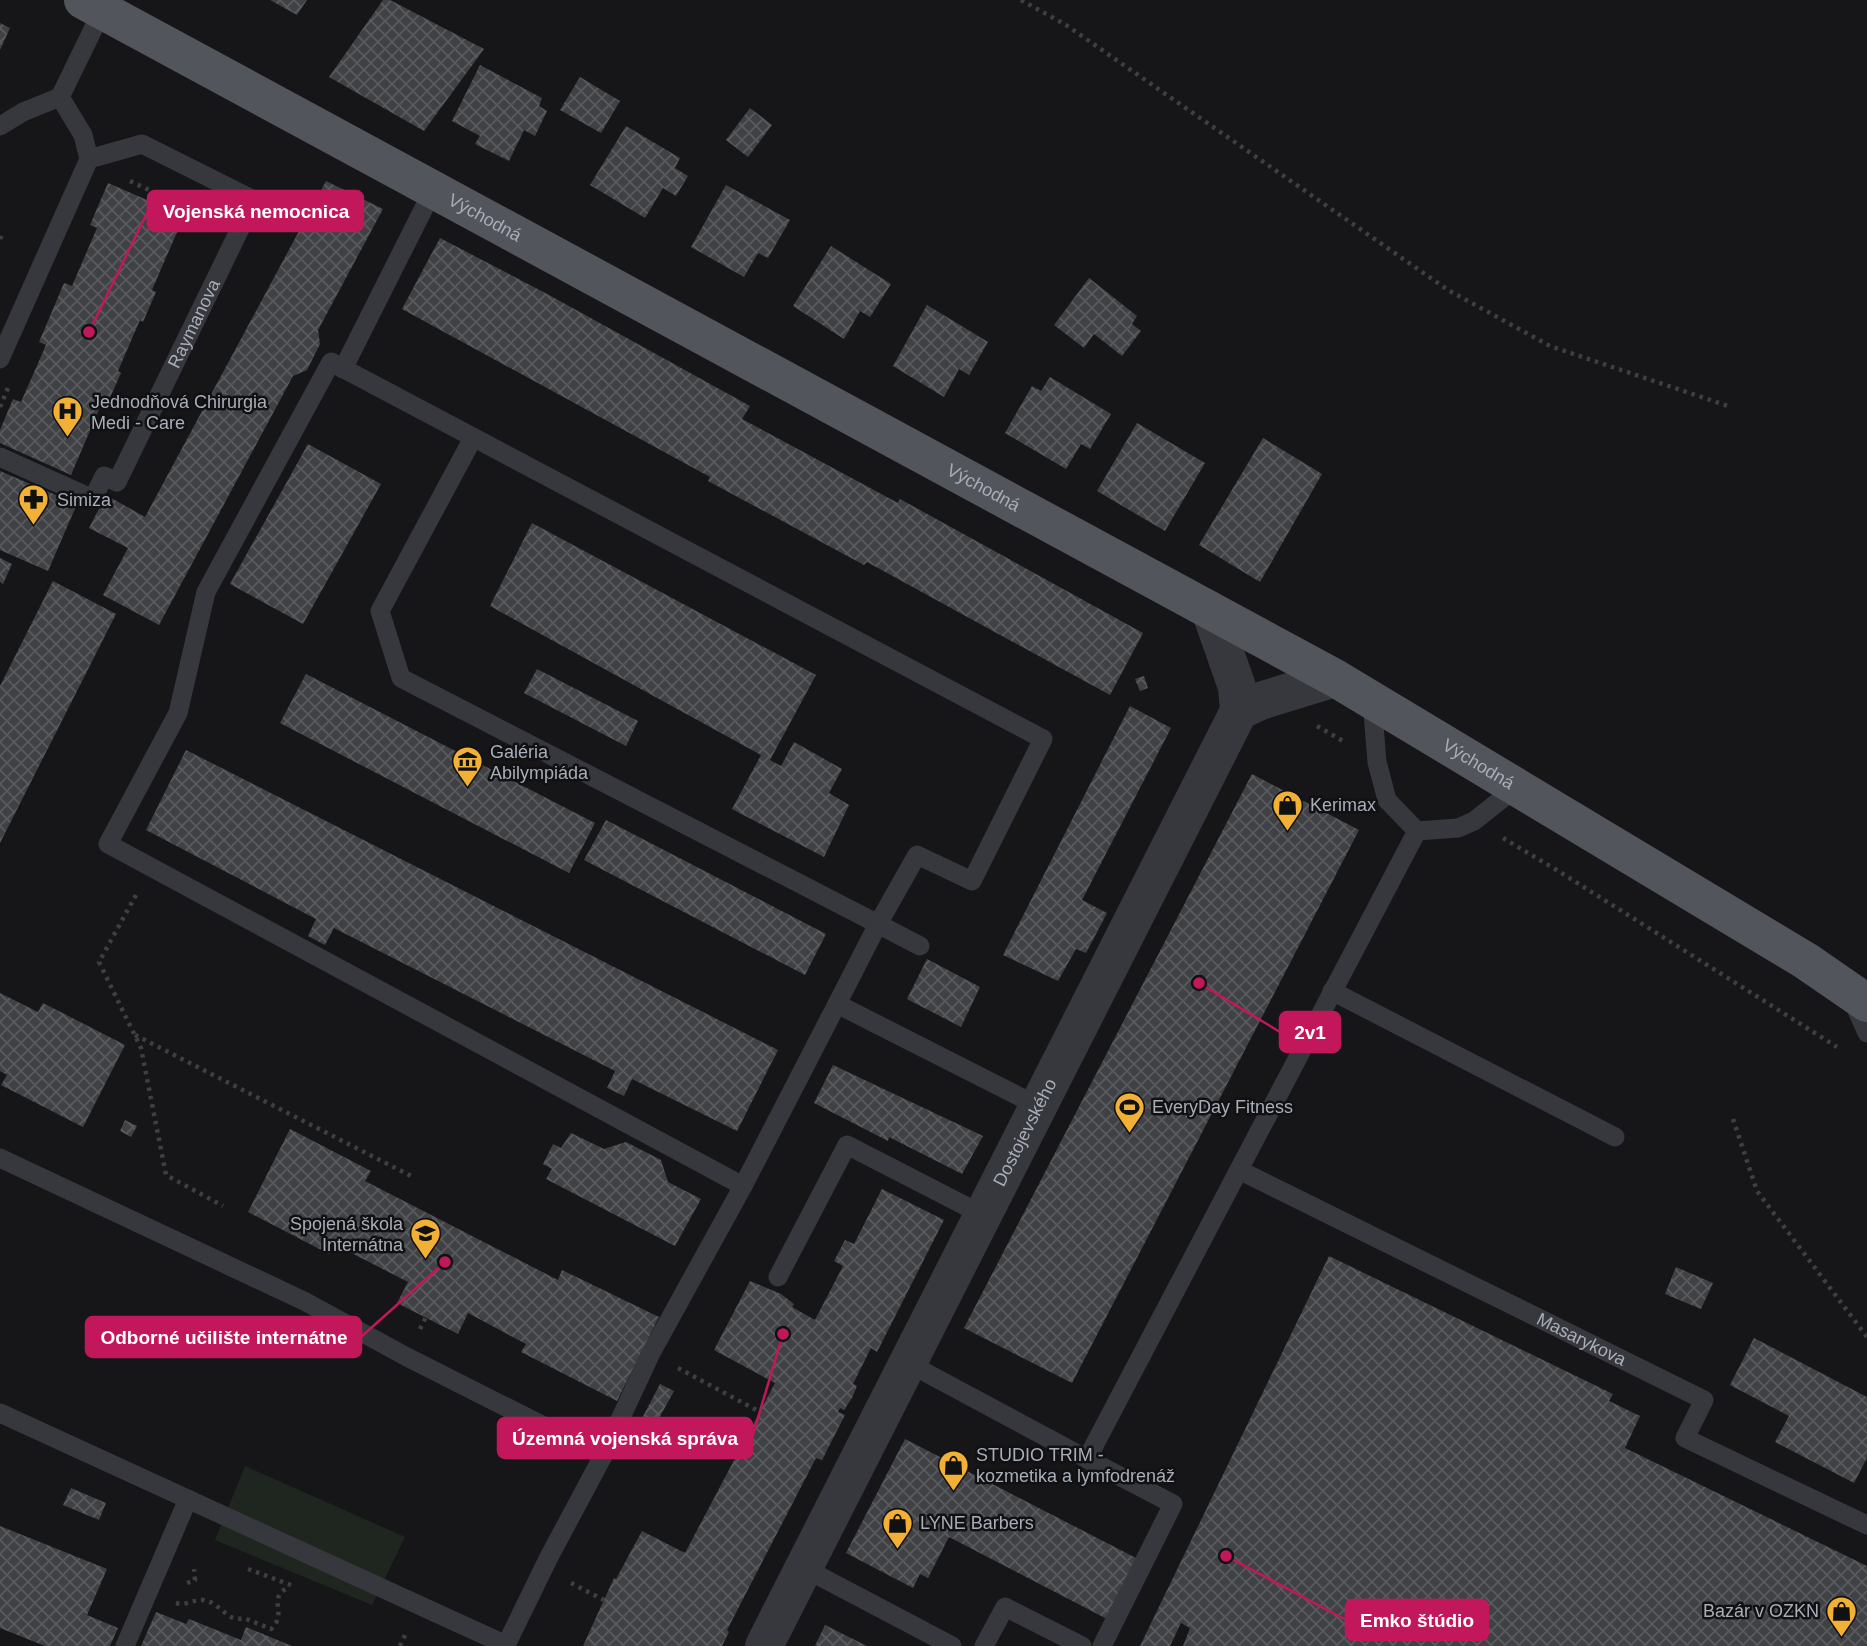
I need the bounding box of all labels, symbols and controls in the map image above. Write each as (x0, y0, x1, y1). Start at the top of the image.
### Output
street label: Východná (445, 190, 526, 246)
callout: Vojenská nemocnica (148, 191, 363, 231)
text: Vojenská nemocnica (163, 201, 350, 222)
street label: Raymanova (164, 275, 224, 371)
place label: Jednodňová Chirurgia Medi - Care (91, 392, 268, 433)
hospital icon: Jednodňová Chirurgia Medi - Care (51, 395, 85, 439)
street label: Východná (943, 460, 1024, 516)
pharmacy icon: Simiza (17, 483, 51, 527)
place label: Simiza (57, 490, 112, 510)
street label: Východná (1439, 735, 1519, 794)
place label: Galéria Abilympiáda (490, 742, 589, 783)
museum icon: Galéria Abilympiáda (450, 745, 484, 789)
shop icon: Kerimax (1270, 788, 1304, 832)
place label: Kerimax (1310, 795, 1376, 815)
callout: 2v1 (1280, 1012, 1340, 1052)
text: 2v1 (1294, 1022, 1326, 1043)
street label: Dostojevského (989, 1075, 1061, 1190)
sports icon: EveryDay Fitness (1112, 1090, 1146, 1134)
place label: EveryDay Fitness (1152, 1097, 1293, 1117)
place label: Spojená škola Internátna (290, 1214, 404, 1255)
school or university icon: Spojená škola Internátna (409, 1217, 443, 1261)
street label: Masarykova (1533, 1309, 1630, 1370)
callout: Odborné učilište internátne (86, 1317, 361, 1357)
text: Odborné učilište internátne (100, 1327, 348, 1348)
callout: Územná vojenská správa (498, 1418, 752, 1458)
text: Územná vojenská správa (512, 1428, 738, 1449)
place label: STUDIO TRIM - kozmetika a lymfodrenáž (976, 1445, 1175, 1486)
shop icon: STUDIO TRIM - kozmetika a lymfodrenáž (936, 1448, 970, 1492)
shop icon: LYNE Barbers (880, 1506, 914, 1550)
place label: LYNE Barbers (920, 1513, 1034, 1533)
shop icon: Bazár v OZKN (1825, 1594, 1859, 1638)
callout: Emko štúdio (1346, 1600, 1488, 1640)
place label: Bazár v OZKN (1703, 1601, 1819, 1621)
text: Emko štúdio (1360, 1610, 1474, 1631)

